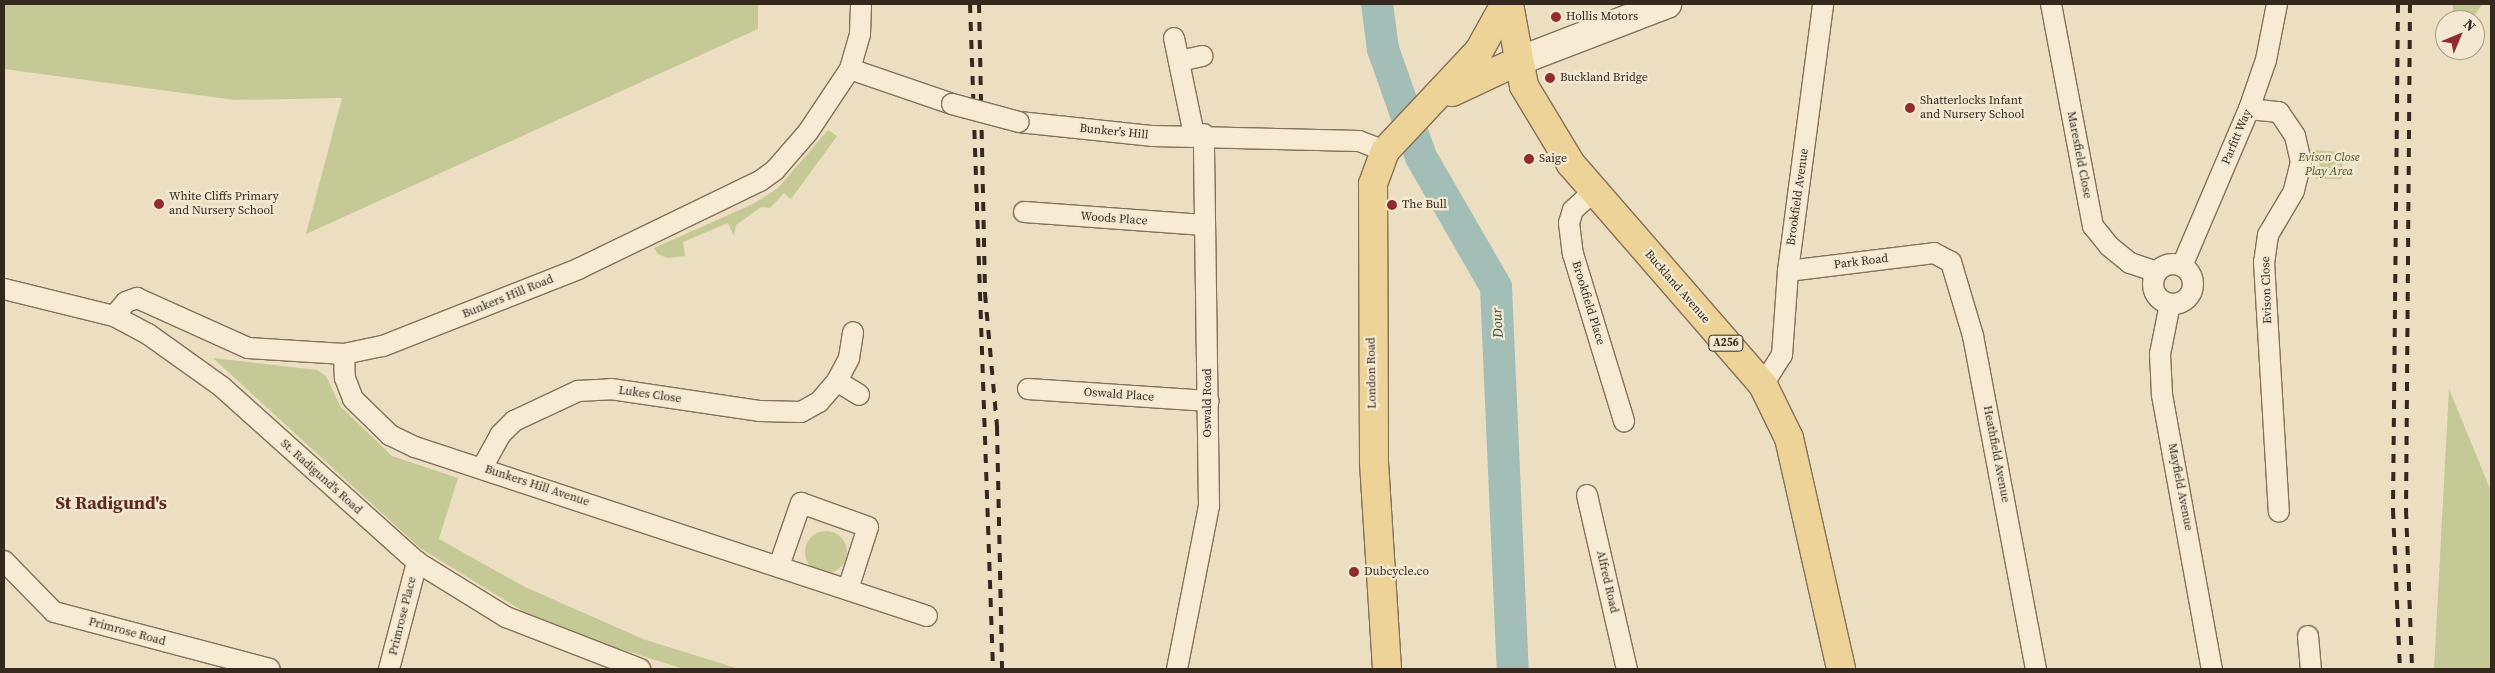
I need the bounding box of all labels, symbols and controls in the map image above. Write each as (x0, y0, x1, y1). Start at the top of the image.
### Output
place label: Hollis Motors (1566, 10, 1638, 24)
north arrow (2435, 10, 2485, 60)
marker: Hollis Motors (1550, 11, 1562, 23)
text: N (2459, 14, 2481, 36)
place label: Buckland Bridge (1560, 71, 1648, 85)
marker: Buckland Bridge (1544, 72, 1556, 84)
place label: Shatterlocks Infant and Nursery School (1920, 94, 2025, 122)
marker: Shatterlocks Infant and Nursery School (1904, 102, 1916, 114)
street label: Parfitt Way (2219, 107, 2255, 167)
street label: Maresfield Close (2064, 110, 2094, 200)
street label: Bunker's Hill (1079, 121, 1149, 143)
street label: Brookfield Avenue (1784, 147, 1812, 247)
park label: Evison Close Play Area (2298, 151, 2360, 179)
place label: Saige (1539, 152, 1567, 166)
marker: Saige (1523, 153, 1535, 165)
place label: White Cliffs Primary and Nursery School (169, 190, 279, 218)
marker: White Cliffs Primary and Nursery School (153, 198, 165, 210)
place label: The Bull (1402, 198, 1447, 212)
marker: The Bull (1386, 199, 1398, 211)
street label: Woods Place (1080, 209, 1148, 229)
street label: Buckland Avenue (1641, 247, 1713, 327)
street label: Park Road (1833, 252, 1889, 272)
street label: Evison Close (2259, 256, 2275, 324)
street label: Brookfield Place (1568, 259, 1608, 347)
street label: Bunkers Hill Road (460, 272, 556, 322)
water label: Dour (1488, 307, 1506, 339)
road number: A256 (1707, 334, 1745, 352)
street label: London Road (1364, 337, 1380, 409)
street label: Oswald Road (1201, 368, 1215, 438)
street label: Lukes Close (618, 383, 682, 407)
street label: Oswald Place (1083, 385, 1155, 405)
street label: Heathfield Avenue (1980, 404, 2012, 504)
street label: St. Radigund's Road (277, 437, 365, 517)
street label: Mayfield Avenue (2164, 442, 2196, 532)
street label: Bunkers Hill Avenue (483, 462, 591, 510)
district label: St Radigund's (55, 492, 167, 514)
street label: Alfred Road (1593, 549, 1621, 615)
place label: Dubcycle.co (1364, 565, 1429, 579)
marker: Dubcycle.co (1348, 566, 1360, 578)
street label: Primrose Place (386, 575, 420, 657)
street label: Primrose Road (87, 615, 167, 649)

